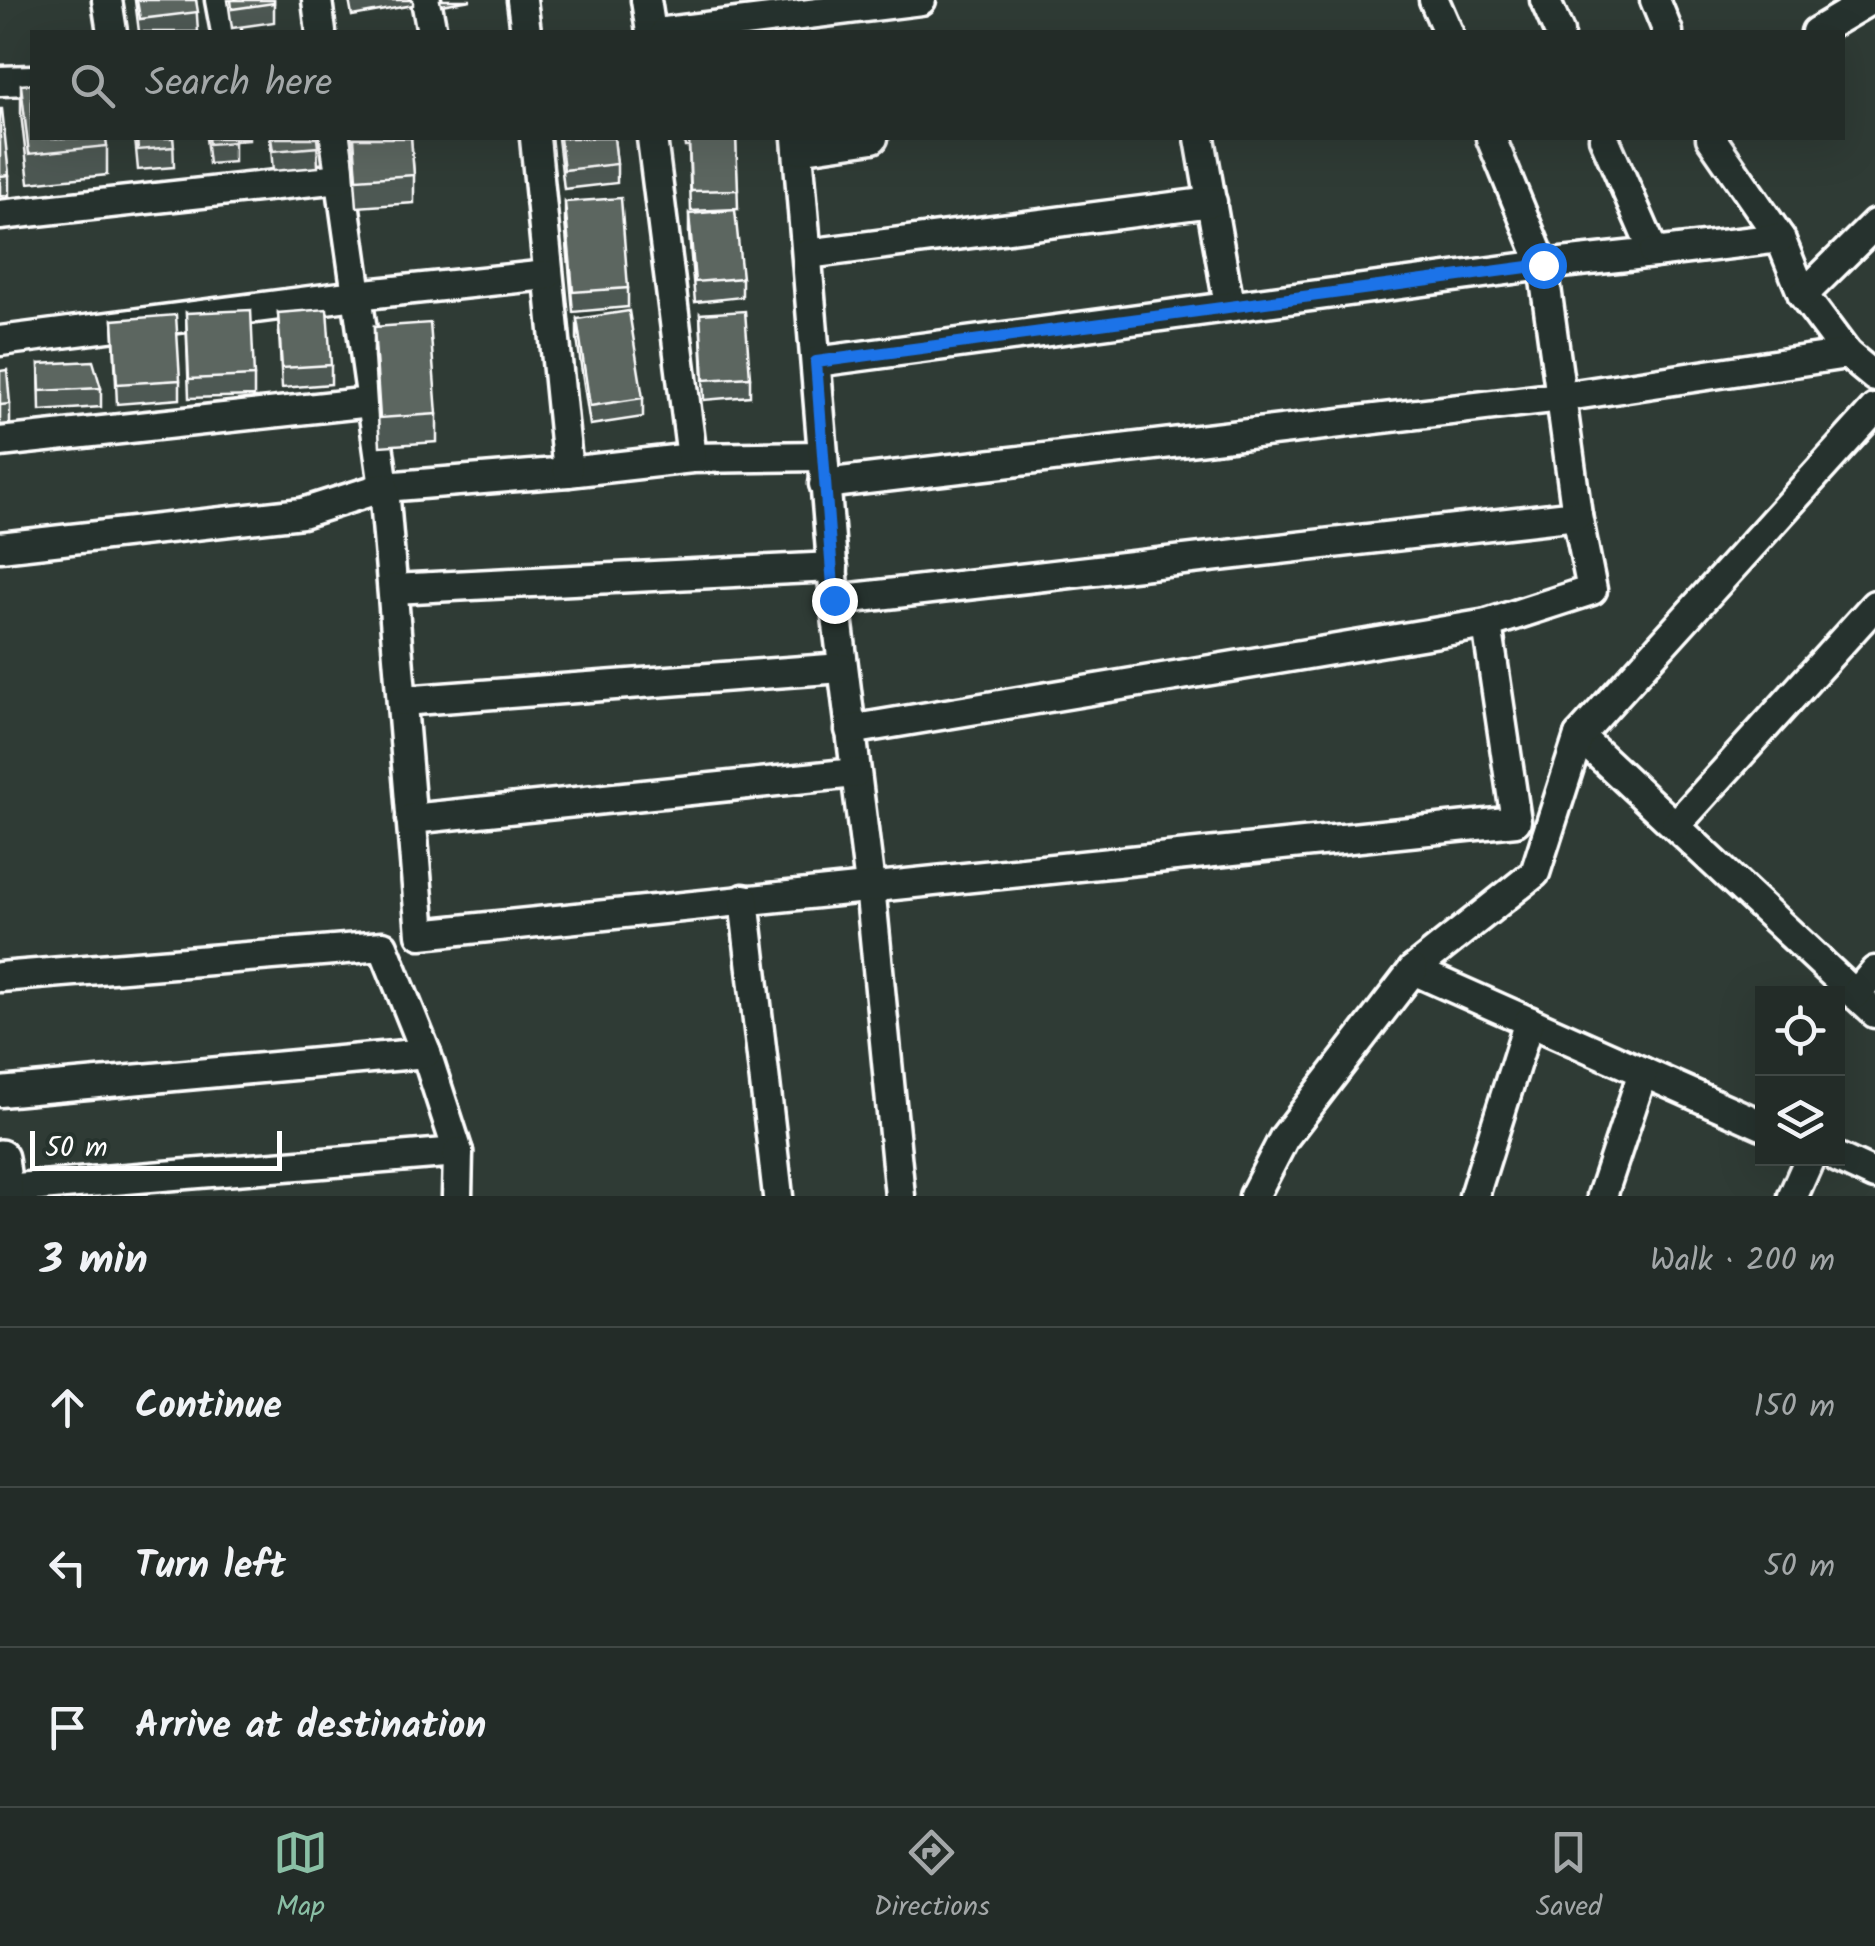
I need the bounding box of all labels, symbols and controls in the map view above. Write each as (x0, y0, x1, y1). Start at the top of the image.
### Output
search box (30, 30, 1845, 140)
text: Search here (145, 55, 332, 115)
icon: search (65, 58, 120, 113)
route start (1521, 243, 1567, 289)
route end (812, 578, 858, 624)
map controls (1755, 986, 1845, 1166)
button: locate (1755, 986, 1845, 1076)
button: layers (1755, 1076, 1845, 1166)
scale bar (30, 1126, 282, 1170)
text: 50 m (45, 1126, 108, 1171)
text: 3 min (40, 1228, 148, 1295)
text: Walk · 200 m (1650, 1236, 1835, 1287)
text: Continue (135, 1377, 282, 1437)
icon: ahead (40, 1380, 95, 1435)
text: 150 m (1753, 1382, 1835, 1433)
text: Turn left (135, 1537, 286, 1597)
icon: left (40, 1540, 95, 1595)
text: 50 m (1764, 1542, 1835, 1593)
text: Arrive at destination (135, 1697, 486, 1757)
icon: arrive (40, 1700, 95, 1755)
tab: Map (273, 1825, 328, 1930)
tab: Directions (874, 1825, 990, 1930)
tab: Saved (1536, 1825, 1602, 1930)

